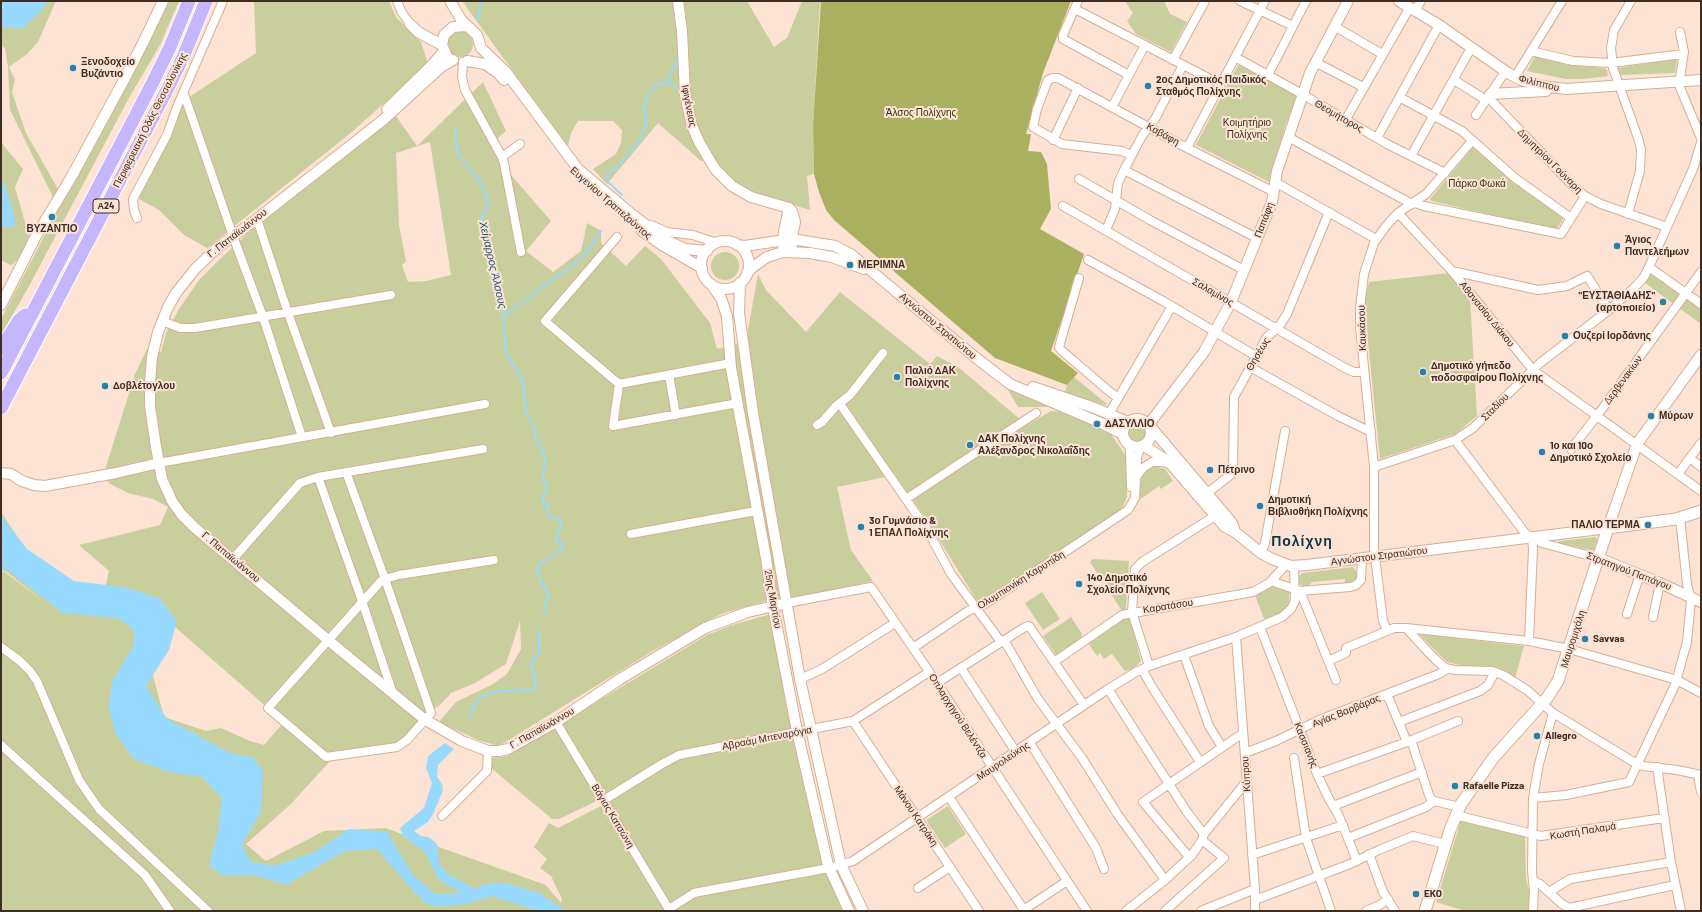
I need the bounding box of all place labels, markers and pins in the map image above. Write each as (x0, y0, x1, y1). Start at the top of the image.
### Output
place label: Ξενοδοχείο Βυζάντιο (81, 56, 135, 80)
marker: Ξενοδοχείο Βυζάντιο (68, 63, 78, 73)
place label: 2ος Δημοτικός Παιδικός Σταθμός Πολίχνης (1156, 74, 1266, 98)
marker: 2ος Δημοτικός Παιδικός Σταθμός Πολίχνης (1143, 81, 1153, 91)
marker: ΒΥΖΑΝΤΙΟ (47, 212, 57, 222)
place label: ΒΥΖΑΝΤΙΟ (26, 223, 78, 235)
place label: Άγιος Παντελεήμων (1625, 234, 1689, 258)
marker: Άγιος Παντελεήμων (1612, 241, 1622, 251)
place label: ΜΕΡΙΜΝΑ (858, 259, 905, 271)
marker: ΜΕΡΙΜΝΑ (845, 260, 855, 270)
place label: "ΕΥΣΤΑΘΙΑΔΗΣ" (αρτοποιείο) (1579, 290, 1655, 314)
marker: "ΕΥΣΤΑΘΙΑΔΗΣ" (αρτοποιείο) (1658, 297, 1668, 307)
place label: Ουζερί Ιορδάνης (1573, 330, 1651, 342)
marker: Ουζερί Ιορδάνης (1560, 331, 1570, 341)
place label: Δημοτικό γήπεδο ποδοσφαίρου Πολίχνης (1431, 360, 1543, 384)
place label: Παλιό ΔΑΚ Πολίχνης (905, 365, 956, 388)
marker: Δημοτικό γήπεδο ποδοσφαίρου Πολίχνης (1418, 367, 1428, 377)
marker: Παλιό ΔΑΚ Πολίχνης (892, 372, 902, 382)
place label: Δοβλέτογλου (113, 380, 175, 392)
marker: Δοβλέτογλου (100, 381, 110, 391)
place label: Μύρων (1659, 410, 1693, 422)
marker: Μύρων (1646, 411, 1656, 421)
place label: ΔΑΣΥΛΛΙΟ (1105, 418, 1154, 430)
marker: ΔΑΣΥΛΛΙΟ (1092, 419, 1102, 429)
place label: ΔΑΚ Πολίχνης Αλέξανδρος Νικολαΐδης (978, 433, 1090, 456)
marker: ΔΑΚ Πολίχνης Αλέξανδρος Νικολαΐδης (965, 440, 975, 450)
place label: 1ο και 10ο Δημοτικό Σχολείο (1550, 440, 1631, 464)
marker: 1ο και 10ο Δημοτικό Σχολείο (1537, 447, 1547, 457)
place label: Πέτρινο (1218, 464, 1255, 476)
marker: Πέτρινο (1205, 465, 1215, 475)
place label: Δημοτική Βιβλιοθήκη Πολίχνης (1268, 494, 1368, 518)
marker: Δημοτική Βιβλιοθήκη Πολίχνης (1255, 501, 1265, 511)
place label: 3ο Γυμνάσιο & 1 ΕΠΑΛ Πολίχνης (869, 515, 949, 538)
place label: ΠΑΛΙΟ ΤΕΡΜΑ (1571, 519, 1640, 531)
marker: ΠΑΛΙΟ ΤΕΡΜΑ (1643, 520, 1653, 530)
marker: 3ο Γυμνάσιο & 1 ΕΠΑΛ Πολίχνης (856, 522, 866, 532)
place label: 14ο Δημοτικό Σχολείο Πολίχνης (1087, 572, 1170, 596)
marker: 14ο Δημοτικό Σχολείο Πολίχνης (1074, 579, 1084, 589)
place label: Savvas (1593, 633, 1624, 645)
marker: Savvas (1580, 634, 1590, 644)
place label: Allegro (1545, 730, 1577, 742)
marker: Allegro (1532, 731, 1542, 741)
place label: Rafaelle Pizza (1463, 780, 1524, 792)
marker: Rafaelle Pizza (1450, 781, 1460, 791)
place label: EKO (1424, 888, 1442, 900)
marker: EKO (1411, 889, 1421, 899)

